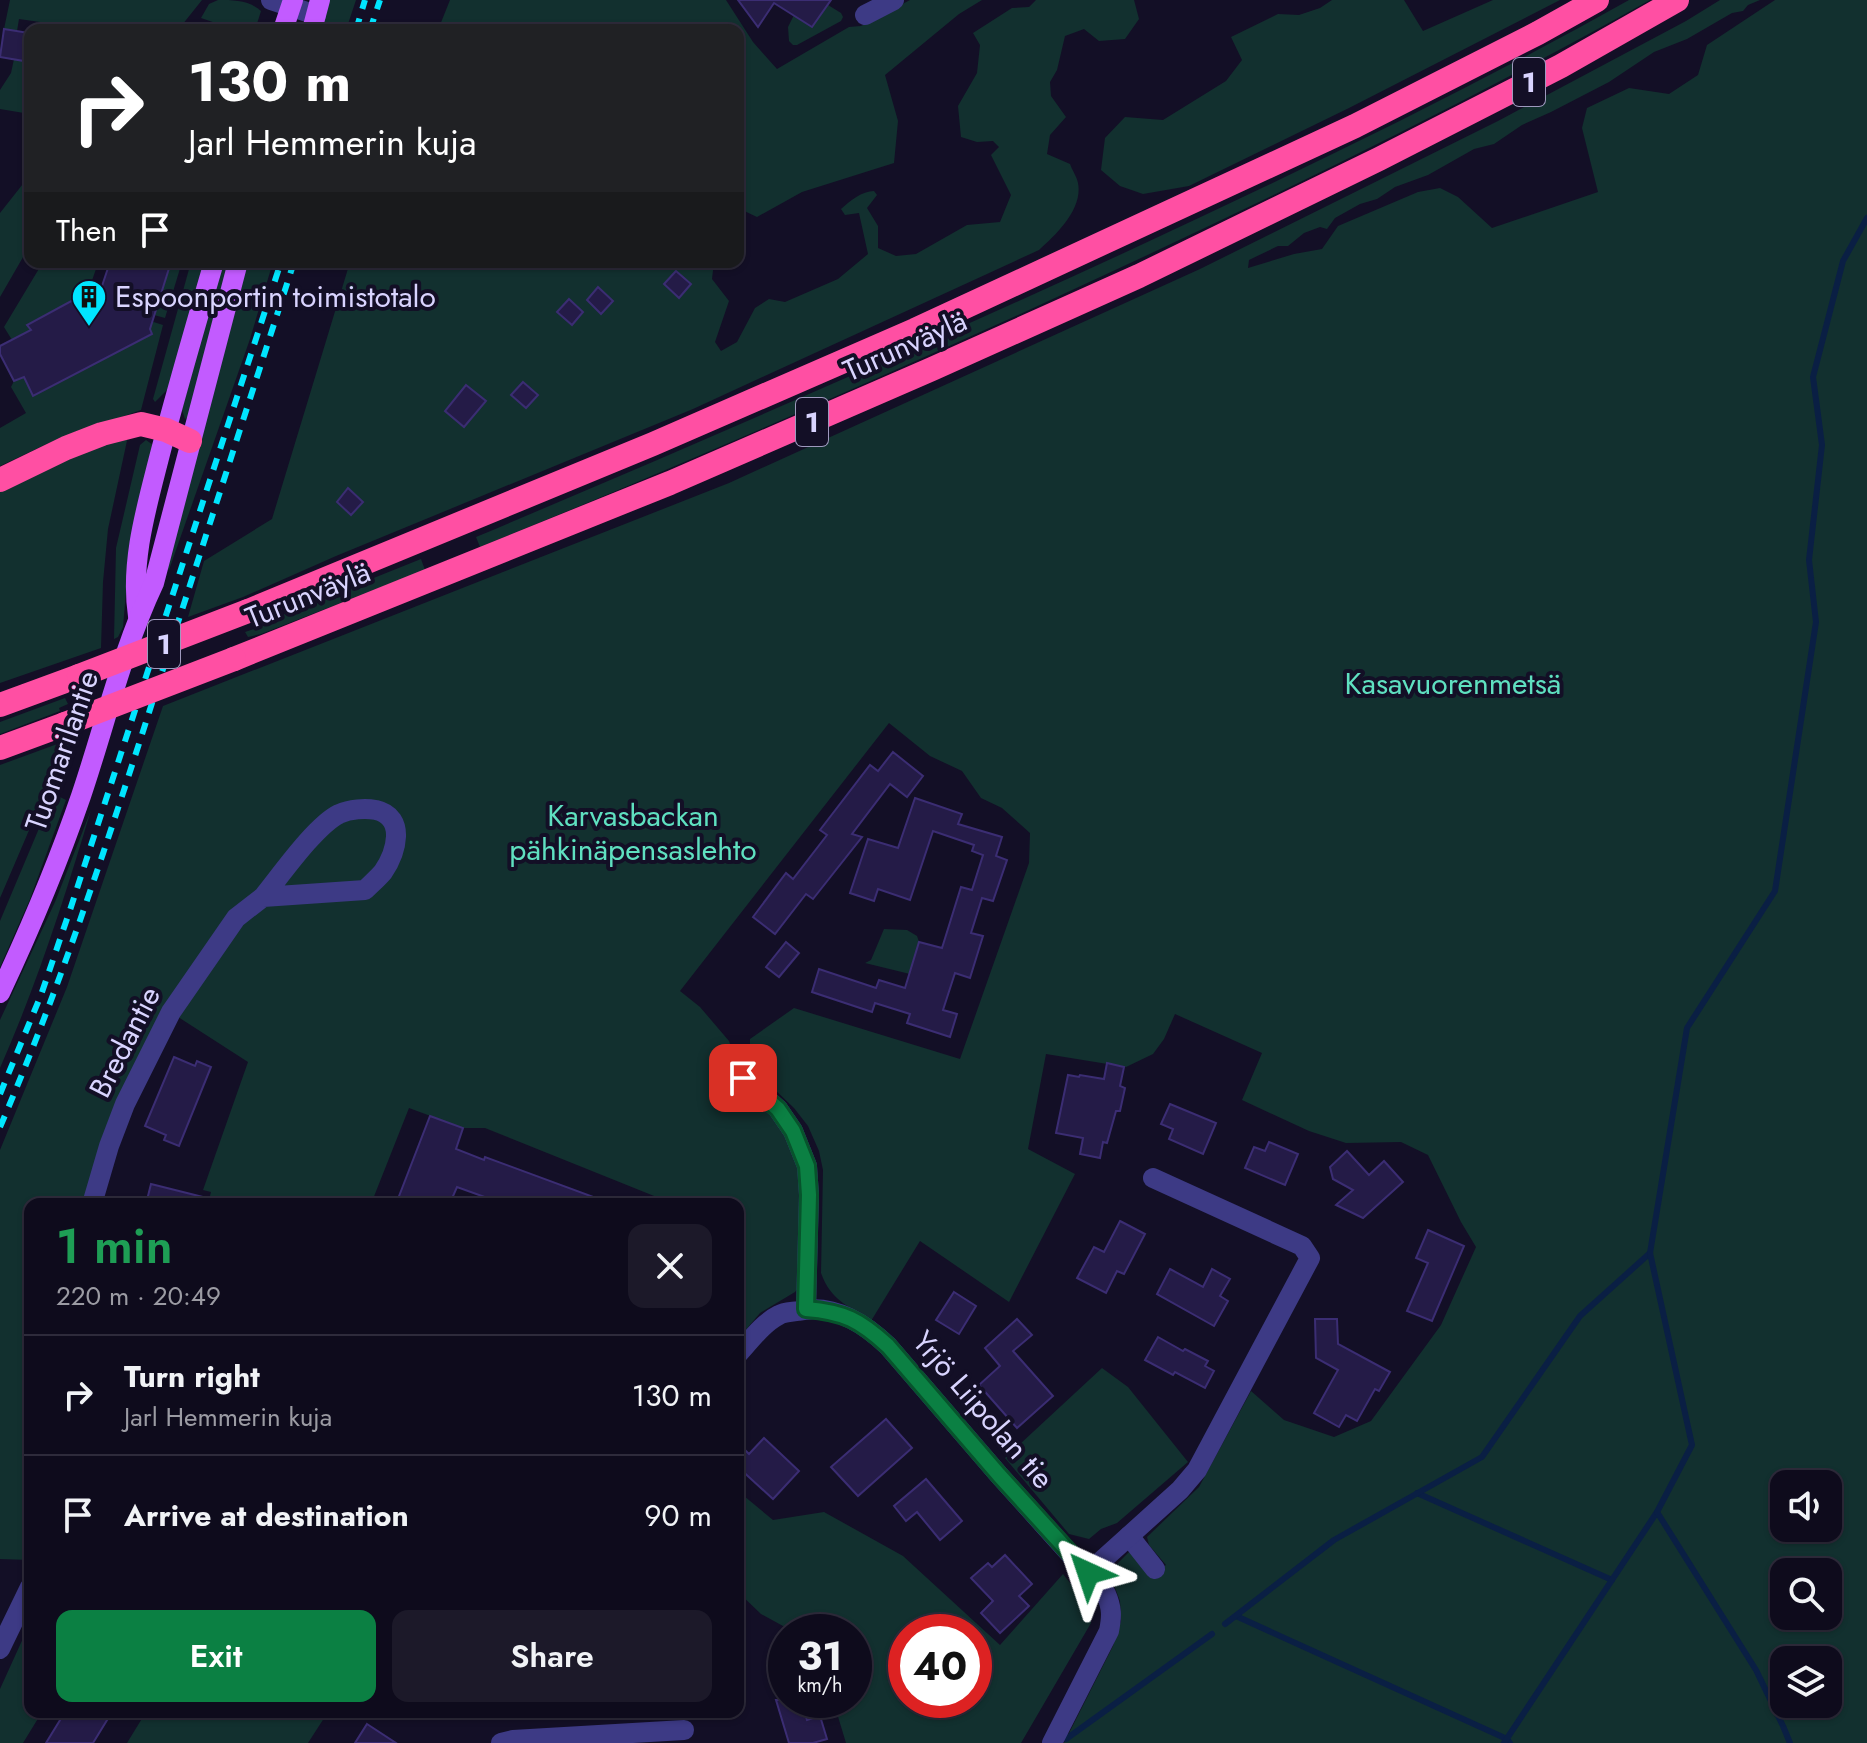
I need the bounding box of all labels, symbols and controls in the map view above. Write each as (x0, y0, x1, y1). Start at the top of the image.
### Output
text: 130 m (188, 41, 351, 122)
icon: right (56, 56, 160, 160)
road number: 1 (1513, 58, 1545, 106)
text: Jarl Hemmerin kuja (188, 116, 476, 168)
icon: arrive (133, 208, 177, 252)
text: Then (56, 209, 117, 252)
place label: Espoonportin toimistotalo (115, 275, 436, 318)
building icon: Espoonportin toimistotalo (70, 278, 108, 328)
street label: Turunväylä (836, 299, 973, 392)
road number: 1 (796, 398, 828, 446)
street label: Turunväylä (239, 550, 377, 639)
road number: 1 (148, 620, 180, 668)
park label: Kasavuorenmetsä (1345, 662, 1561, 705)
street label: Tuomarilantie (14, 665, 109, 837)
park label: Karvasbackan pähkinäpensaslehto (509, 794, 757, 871)
street label: Bredantie (78, 979, 171, 1105)
pin (709, 1044, 777, 1112)
icon: arrive (721, 1056, 765, 1100)
text: 1 min (56, 1212, 173, 1281)
button: close (628, 1224, 712, 1308)
text: 220 m · 20:49 (56, 1277, 221, 1315)
street label: Yrjö Liipolan tie (903, 1321, 1064, 1498)
text: Turn right (124, 1355, 260, 1398)
icon: right (56, 1373, 100, 1417)
text: 130 m (632, 1374, 712, 1417)
text: Jarl Hemmerin kuja (124, 1398, 332, 1436)
map controls (1770, 1470, 1842, 1718)
button: sound (1770, 1470, 1842, 1542)
icon: arrive (56, 1493, 100, 1537)
text: Arrive at destination (124, 1494, 409, 1537)
text: 90 m (644, 1494, 712, 1537)
position arrow (1046, 1531, 1130, 1615)
button: search (1770, 1558, 1842, 1630)
button: Exit (56, 1610, 376, 1702)
button: Share (392, 1610, 712, 1702)
speed limit sign: 40 (888, 1614, 992, 1718)
text: 31 (797, 1627, 843, 1685)
button: layers (1770, 1646, 1842, 1718)
text: km/h (797, 1671, 843, 1700)

